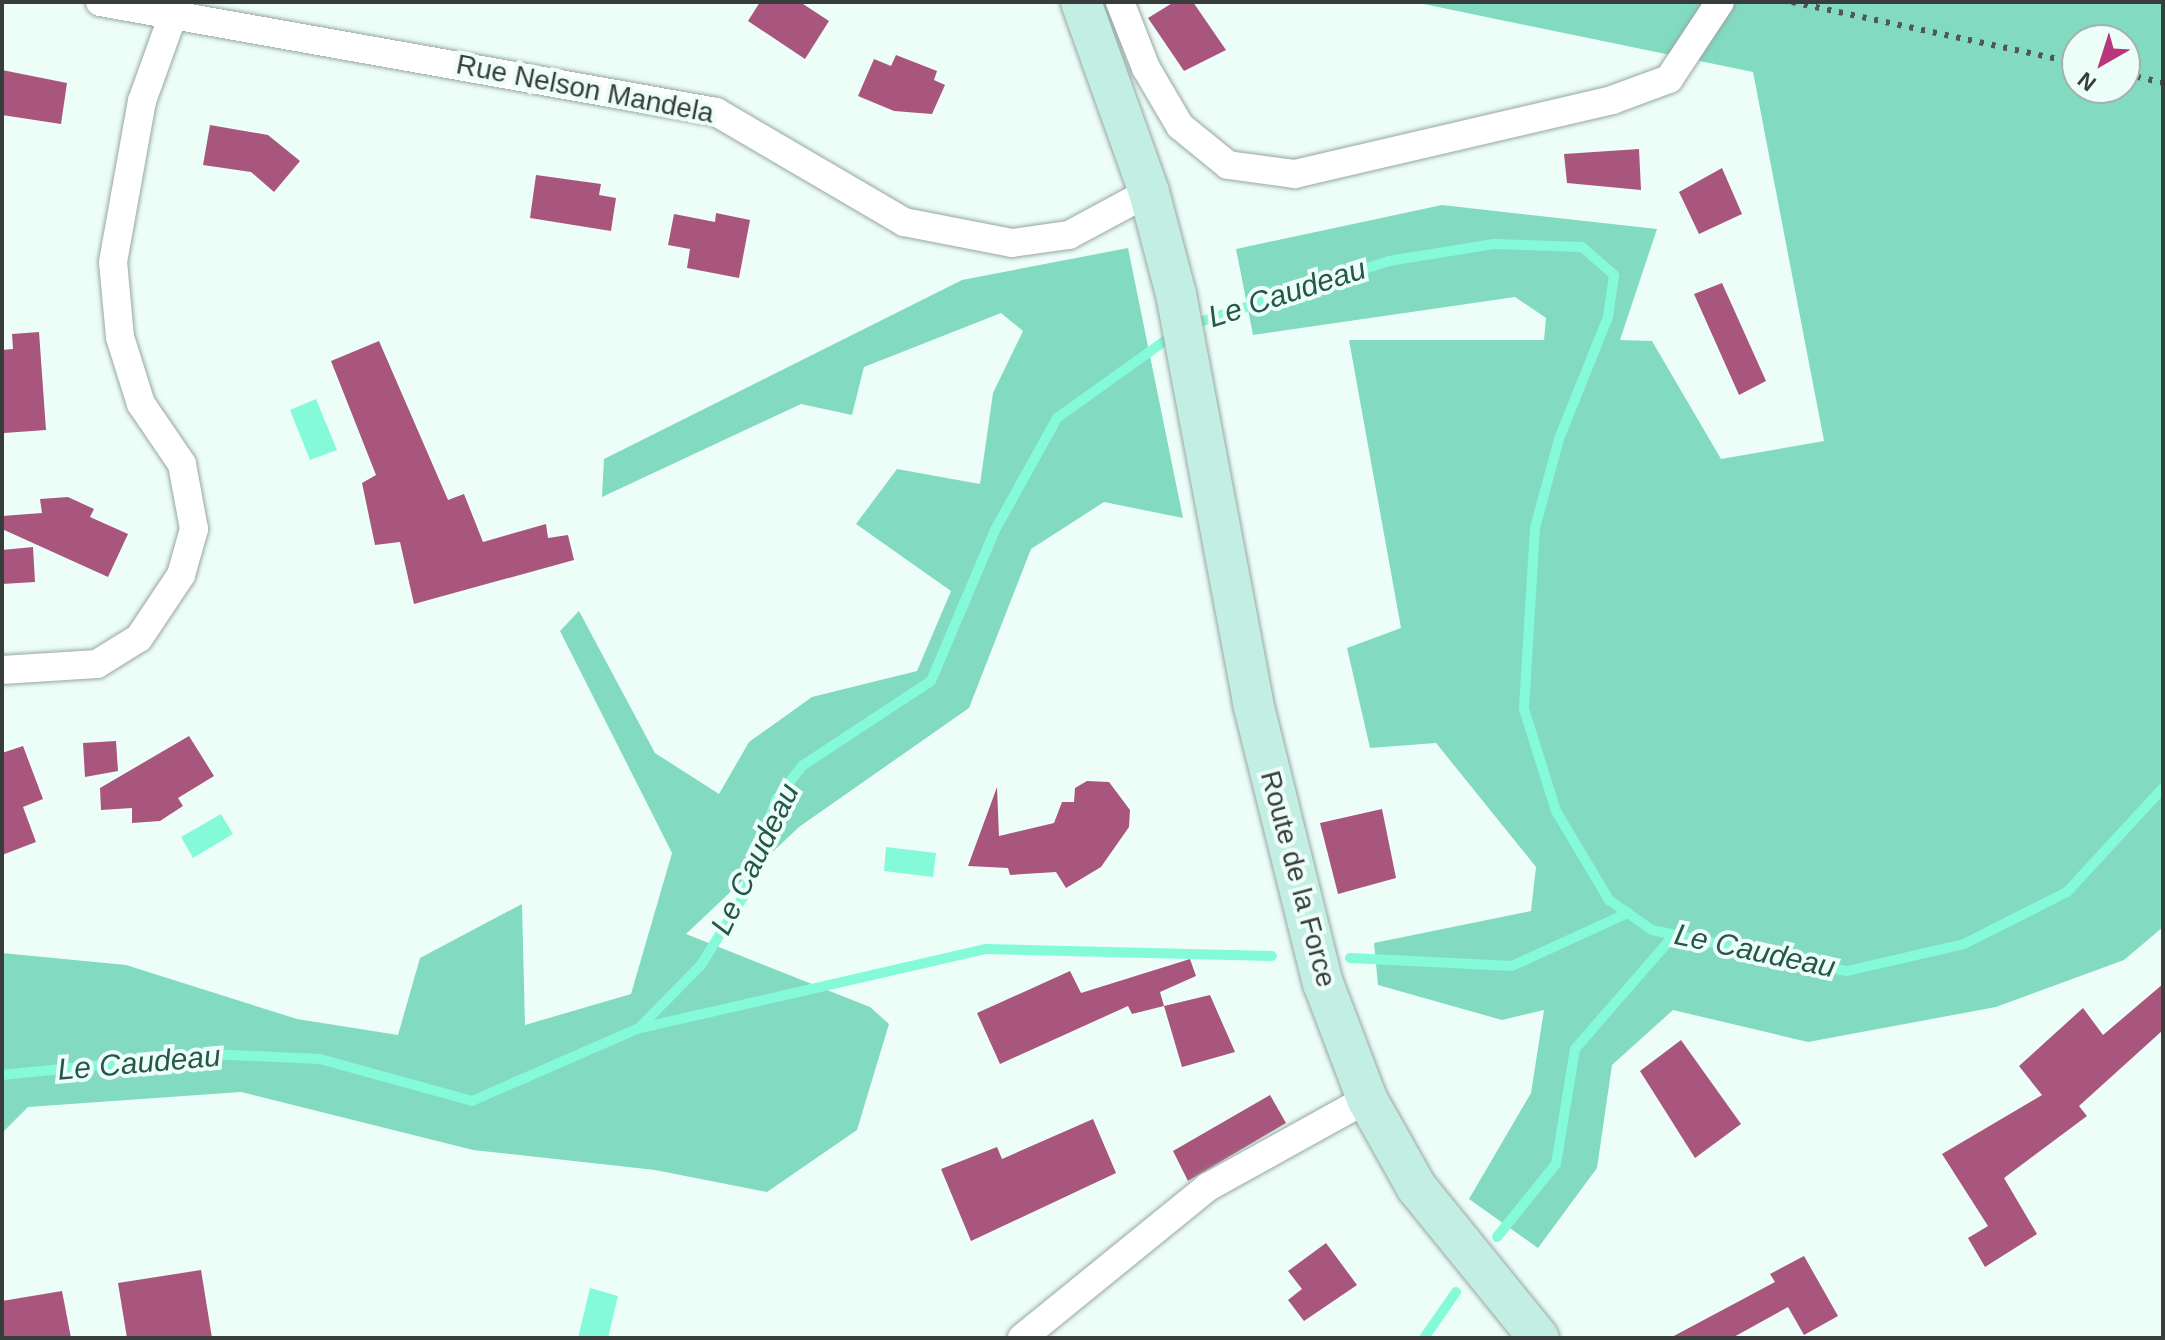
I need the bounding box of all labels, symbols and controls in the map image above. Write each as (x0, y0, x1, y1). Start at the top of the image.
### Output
north arrow (2061, 24, 2141, 104)
street label: Rue Nelson Mandela (453, 48, 717, 130)
text: N (2073, 67, 2101, 96)
water label: Le Caudeau (1204, 251, 1370, 335)
street label: Route de la Force (1253, 767, 1343, 991)
water label: Le Caudeau (703, 778, 807, 940)
water label: Le Caudeau (1671, 916, 1839, 986)
water label: Le Caudeau (56, 1038, 222, 1088)

